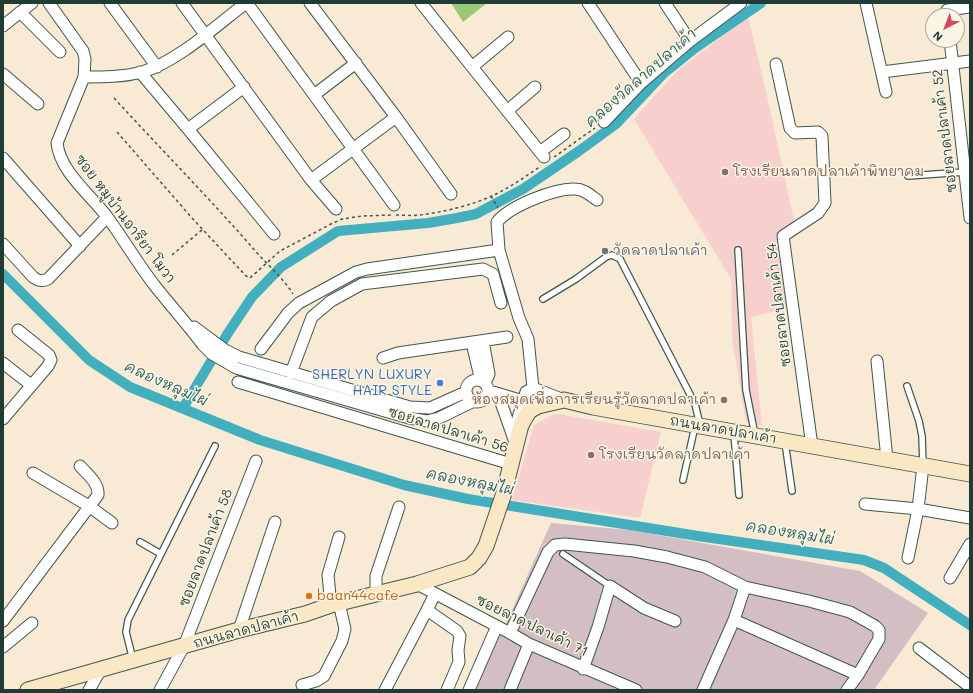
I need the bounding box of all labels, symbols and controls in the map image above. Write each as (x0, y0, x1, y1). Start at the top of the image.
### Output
north arrow (925, 8, 965, 48)
water label: คลองวัดลาดปลาเค้า (582, 25, 700, 131)
text: N (929, 28, 945, 45)
street label: ซอยลาดปลาเค้า 52 (929, 68, 961, 194)
street label: ซอย หมูบ้านอารียา โมวา (71, 151, 179, 287)
place label: โรงเรียนลาดปลาเค้าพิทยาคม (733, 164, 924, 180)
marker: โรงเรียนลาดปลาเค้าพิทยาคม (720, 167, 730, 177)
street label: ซอยลาดปลาเค้า 54 (763, 242, 795, 368)
place label: วัดลาดปลาเค้า (613, 243, 707, 259)
marker: วัดลาดปลาเค้า (600, 246, 610, 256)
water label: คลองหลุมไผ่ (122, 358, 210, 410)
place label: SHERLYN LUXURY HAIR STYLE (312, 367, 432, 400)
marker: SHERLYN LUXURY HAIR STYLE (435, 378, 445, 388)
place label: ห้องสมุดเพื่อการเรียนรู้วัดลาดปลาเค้า (472, 392, 716, 408)
marker: ห้องสมุดเพื่อการเรียนรู้วัดลาดปลาเค้า (719, 395, 729, 405)
street label: ซอยลาดปลาเค้า 56 (386, 404, 510, 456)
street label: ถนนลาดปลาเค้า (668, 412, 778, 448)
place label: โรงเรียนวัดลาดปลาเค้า (599, 447, 751, 463)
marker: โรงเรียนวัดลาดปลาเค้า (586, 450, 596, 460)
water label: คลองหลุมไผ่ (425, 465, 515, 499)
street label: ซอยลาดปลาเค้า 58 (176, 487, 236, 609)
water label: คลองหลุมไผ่ (745, 517, 835, 549)
place label: baan44cafe (317, 588, 399, 604)
marker: baan44cafe (304, 591, 314, 601)
street label: ซอยลาดปลาเค้า 71 (473, 592, 591, 660)
street label: ถนนลาดปลาเค้า (192, 608, 300, 652)

